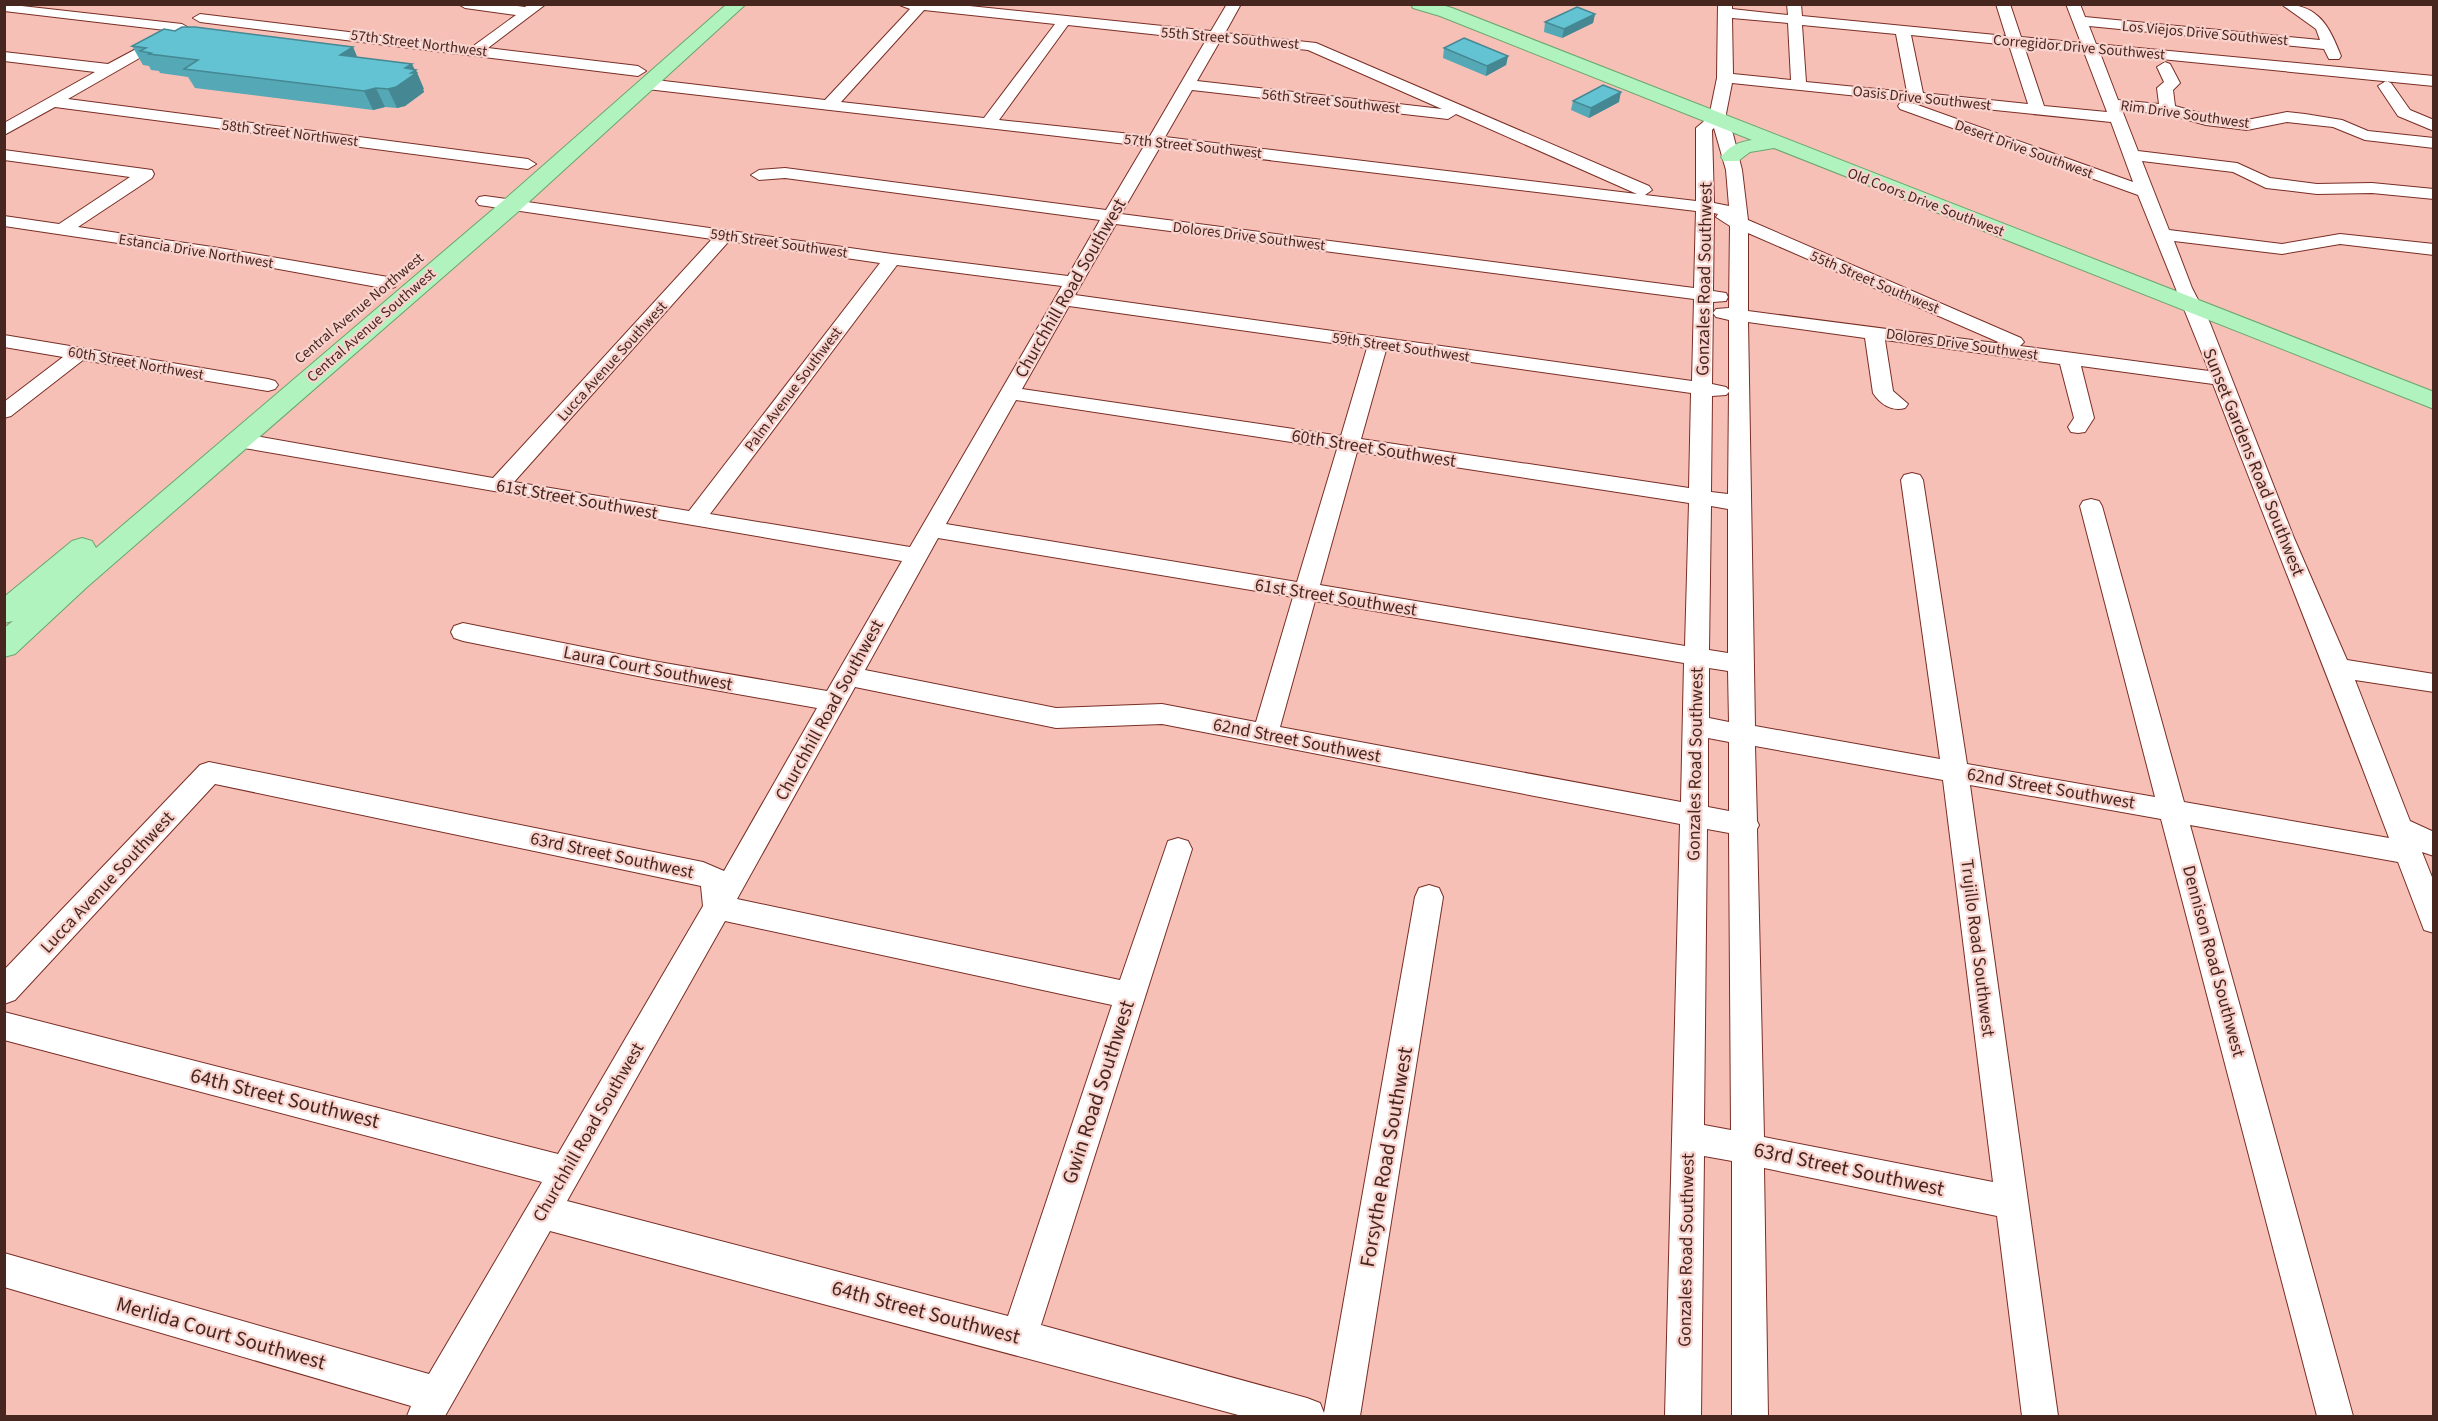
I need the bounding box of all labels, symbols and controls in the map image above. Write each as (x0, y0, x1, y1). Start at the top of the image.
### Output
street label: Los Viejos Drive Southwest (2121, 16, 2289, 51)
street label: 55th Street Southwest (1160, 22, 1300, 55)
street label: 57th Street Northwest (350, 25, 488, 62)
street label: Corregidor Drive Southwest (1992, 30, 2166, 65)
street label: Oasis Drive Southwest (1852, 81, 1992, 116)
street label: 56th Street Southwest (1261, 84, 1401, 119)
street label: Rim Drive Southwest (2119, 95, 2251, 134)
street label: 58th Street Northwest (221, 115, 359, 152)
street label: Desert Drive Southwest (1952, 115, 2096, 184)
street label: 57th Street Southwest (1123, 129, 1263, 164)
street label: Old Coors Drive Southwest (1844, 163, 2007, 242)
street label: Gonzales Road Southwest (1690, 182, 1719, 376)
street label: Churchhill Road Southwest (1009, 194, 1132, 383)
street label: Dolores Drive Southwest (1172, 217, 1326, 256)
street label: 59th Street Southwest (709, 223, 849, 264)
street label: Estancia Drive Northwest (117, 229, 275, 274)
street label: 55th Street Southwest (1807, 246, 1943, 319)
street label: Central Avenue Northwest (290, 248, 429, 369)
street label: Central Avenue Southwest (302, 263, 440, 387)
street label: Lucca Avenue Southwest (553, 297, 672, 426)
street label: Palm Avenue Southwest (740, 323, 847, 456)
street label: Dolores Drive Southwest (1885, 323, 2039, 366)
street label: 59th Street Southwest (1331, 327, 1471, 368)
street label: 60th Street Northwest (67, 341, 205, 386)
street label: Sunset Gardens Road Southwest (2196, 345, 2311, 580)
street label: 60th Street Southwest (1290, 423, 1458, 474)
street label: 61st Street Southwest (494, 473, 660, 526)
street label: 61st Street Southwest (1253, 572, 1419, 623)
street label: Churchhill Road Southwest (769, 615, 890, 805)
street label: Laura Court Southwest (561, 640, 735, 697)
street label: Gonzales Road Southwest (1681, 667, 1710, 861)
street label: 62nd Street Southwest (1211, 712, 1383, 769)
street label: 62nd Street Southwest (1965, 761, 2137, 816)
street label: Lucca Avenue Southwest (35, 806, 180, 959)
street label: 63rd Street Southwest (528, 826, 696, 885)
street label: Trujillo Road Southwest (1954, 858, 2001, 1038)
street label: Dennison Road Southwest (2176, 863, 2251, 1060)
street label: Gwin Road Southwest (1054, 996, 1142, 1188)
street label: Churchhill Road Southwest (527, 1038, 650, 1227)
street label: Forsythe Road Southwest (1352, 1045, 1420, 1269)
street label: 64th Street Southwest (187, 1060, 383, 1136)
street label: 63rd Street Southwest (1751, 1134, 1947, 1204)
street label: Gonzales Road Southwest (1672, 1153, 1701, 1347)
street label: 64th Street Southwest (828, 1272, 1024, 1352)
street label: Merlida Court Southwest (113, 1289, 329, 1377)

